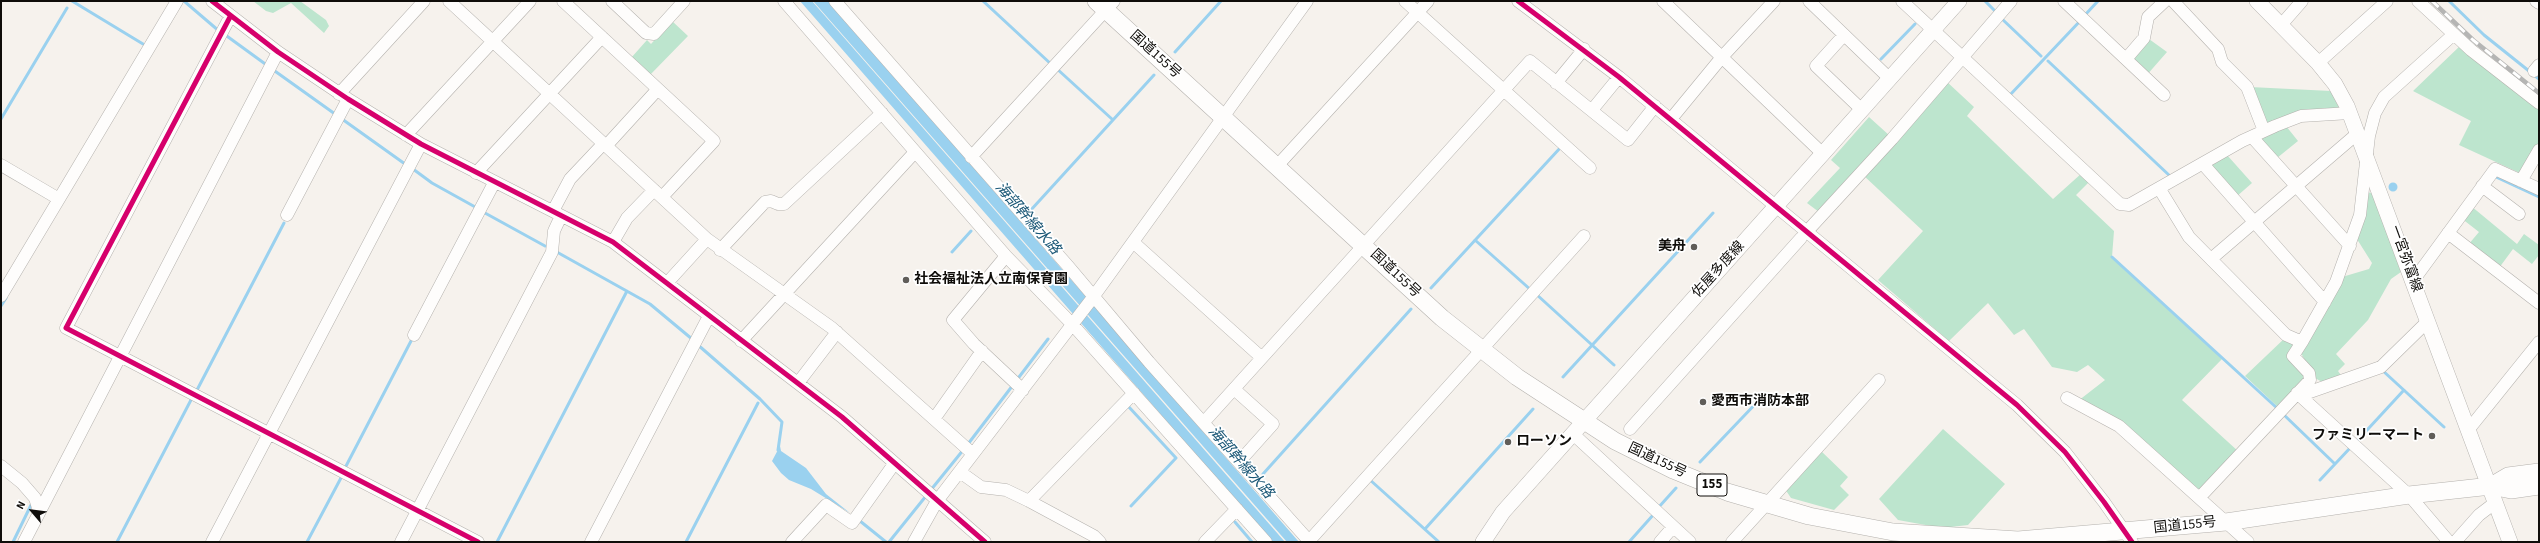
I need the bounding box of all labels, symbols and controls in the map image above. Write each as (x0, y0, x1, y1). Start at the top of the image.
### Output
street label: 国道155号 (1126, 28, 1184, 82)
water label: 海部幹線水路 (991, 179, 1063, 259)
street label: 一宮弥富線 (2385, 223, 2425, 295)
street label: 佐屋多度線 (1689, 238, 1749, 302)
place label: 美舟 (1658, 239, 1686, 255)
marker: 美舟 (1689, 242, 1699, 252)
street label: 国道155号 (1366, 246, 1424, 302)
place label: 社会福祉法人立南保育園 (914, 272, 1068, 288)
marker: 社会福祉法人立南保育園 (901, 275, 911, 285)
place label: 愛西市消防本部 (1711, 394, 1809, 410)
marker: 愛西市消防本部 (1698, 397, 1708, 407)
water label: 海部幹線水路 (1204, 423, 1276, 503)
place label: ファミリーマート (2312, 428, 2424, 444)
marker: ファミリーマート (2427, 431, 2437, 441)
place label: ローソン (1516, 434, 1572, 450)
marker: ローソン (1503, 437, 1513, 447)
street label: 国道155号 (1625, 440, 1689, 482)
road number: 155 (1697, 474, 1727, 496)
north arrow (12, 491, 52, 531)
text: N (13, 498, 29, 512)
street label: 国道155号 (2153, 514, 2217, 538)

